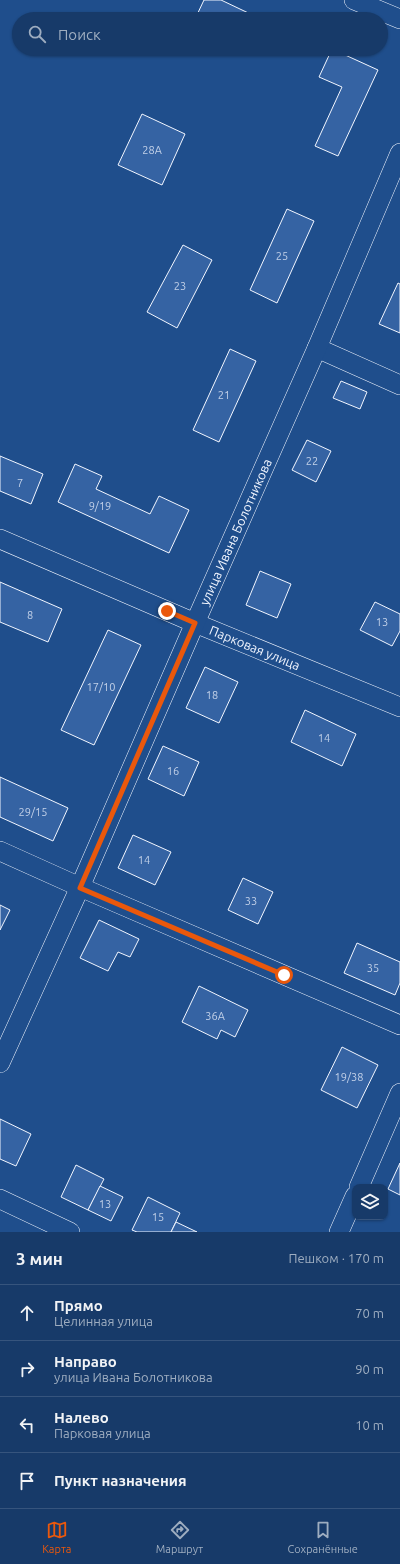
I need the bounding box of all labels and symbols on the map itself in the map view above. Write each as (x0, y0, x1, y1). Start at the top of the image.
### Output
house number: 28А (142, 144, 163, 156)
house number: 25 (276, 250, 288, 262)
house number: 23 (174, 280, 186, 292)
house number: 21 (218, 389, 230, 401)
house number: 22 (306, 455, 318, 467)
street label: улица Ивана Болотникова (197, 456, 274, 607)
house number: 7 (17, 477, 23, 489)
house number: 9/19 (89, 500, 111, 512)
route end (158, 602, 176, 620)
house number: 8 (27, 609, 33, 621)
house number: 13 (376, 616, 388, 628)
street label: Парковая улица (207, 623, 302, 672)
house number: 17/10 (87, 681, 115, 693)
house number: 18 (206, 689, 218, 701)
house number: 14 (318, 732, 330, 744)
house number: 16 (167, 765, 179, 777)
house number: 29/15 (19, 806, 47, 818)
house number: 14 (138, 854, 150, 866)
house number: 33 (245, 895, 257, 907)
house number: 35 (367, 962, 379, 974)
route start (275, 966, 293, 984)
house number: 36А (205, 1010, 226, 1022)
house number: 19/38 (335, 1071, 363, 1083)
house number: 13 (99, 1198, 111, 1210)
house number: 15 (152, 1211, 164, 1223)

